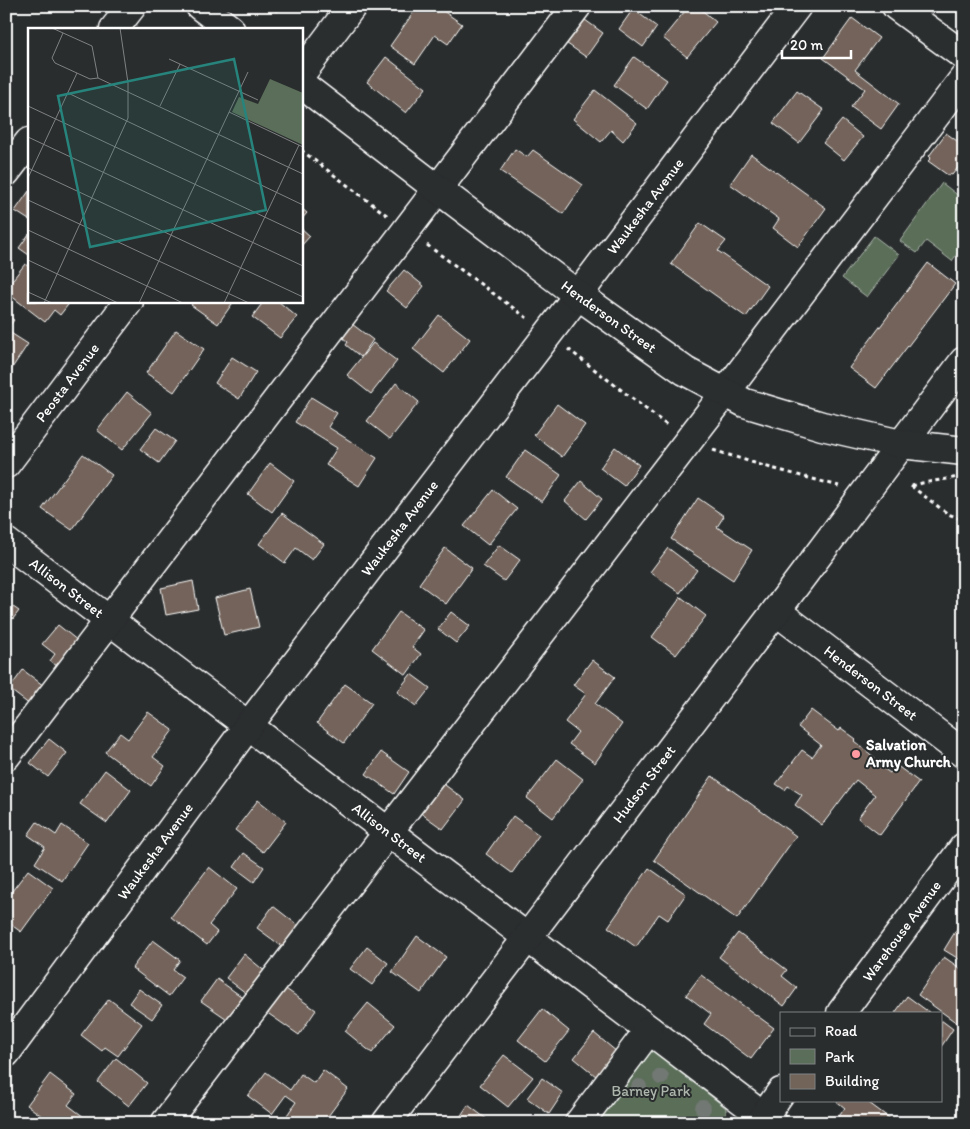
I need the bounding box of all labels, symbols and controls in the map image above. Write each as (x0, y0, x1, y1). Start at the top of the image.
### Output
inset map (28, 28, 302, 302)
scale bar (782, 28, 851, 60)
text: 20 m (790, 36, 824, 54)
street label: Waukesha Avenue (603, 154, 688, 258)
street label: Henderson Street (558, 277, 660, 357)
street label: Peosta Avenue (32, 340, 103, 426)
street label: Waukesha Avenue (357, 477, 442, 580)
street label: Allison Street (26, 554, 107, 622)
street label: Henderson Street (820, 642, 921, 725)
place label: Salvation Army Church (865, 736, 952, 772)
street label: Hudson Street (609, 741, 680, 827)
marker: Salvation Army Church (850, 748, 862, 760)
street label: Waukesha Avenue (114, 799, 197, 903)
street label: Allison Street (349, 799, 430, 867)
street label: Warehouse Avenue (858, 877, 945, 985)
legend (780, 1012, 942, 1102)
text: Road (825, 1022, 858, 1040)
text: Park (825, 1048, 855, 1066)
text: Building (825, 1072, 879, 1090)
park label: Barney Park (611, 1082, 691, 1100)

